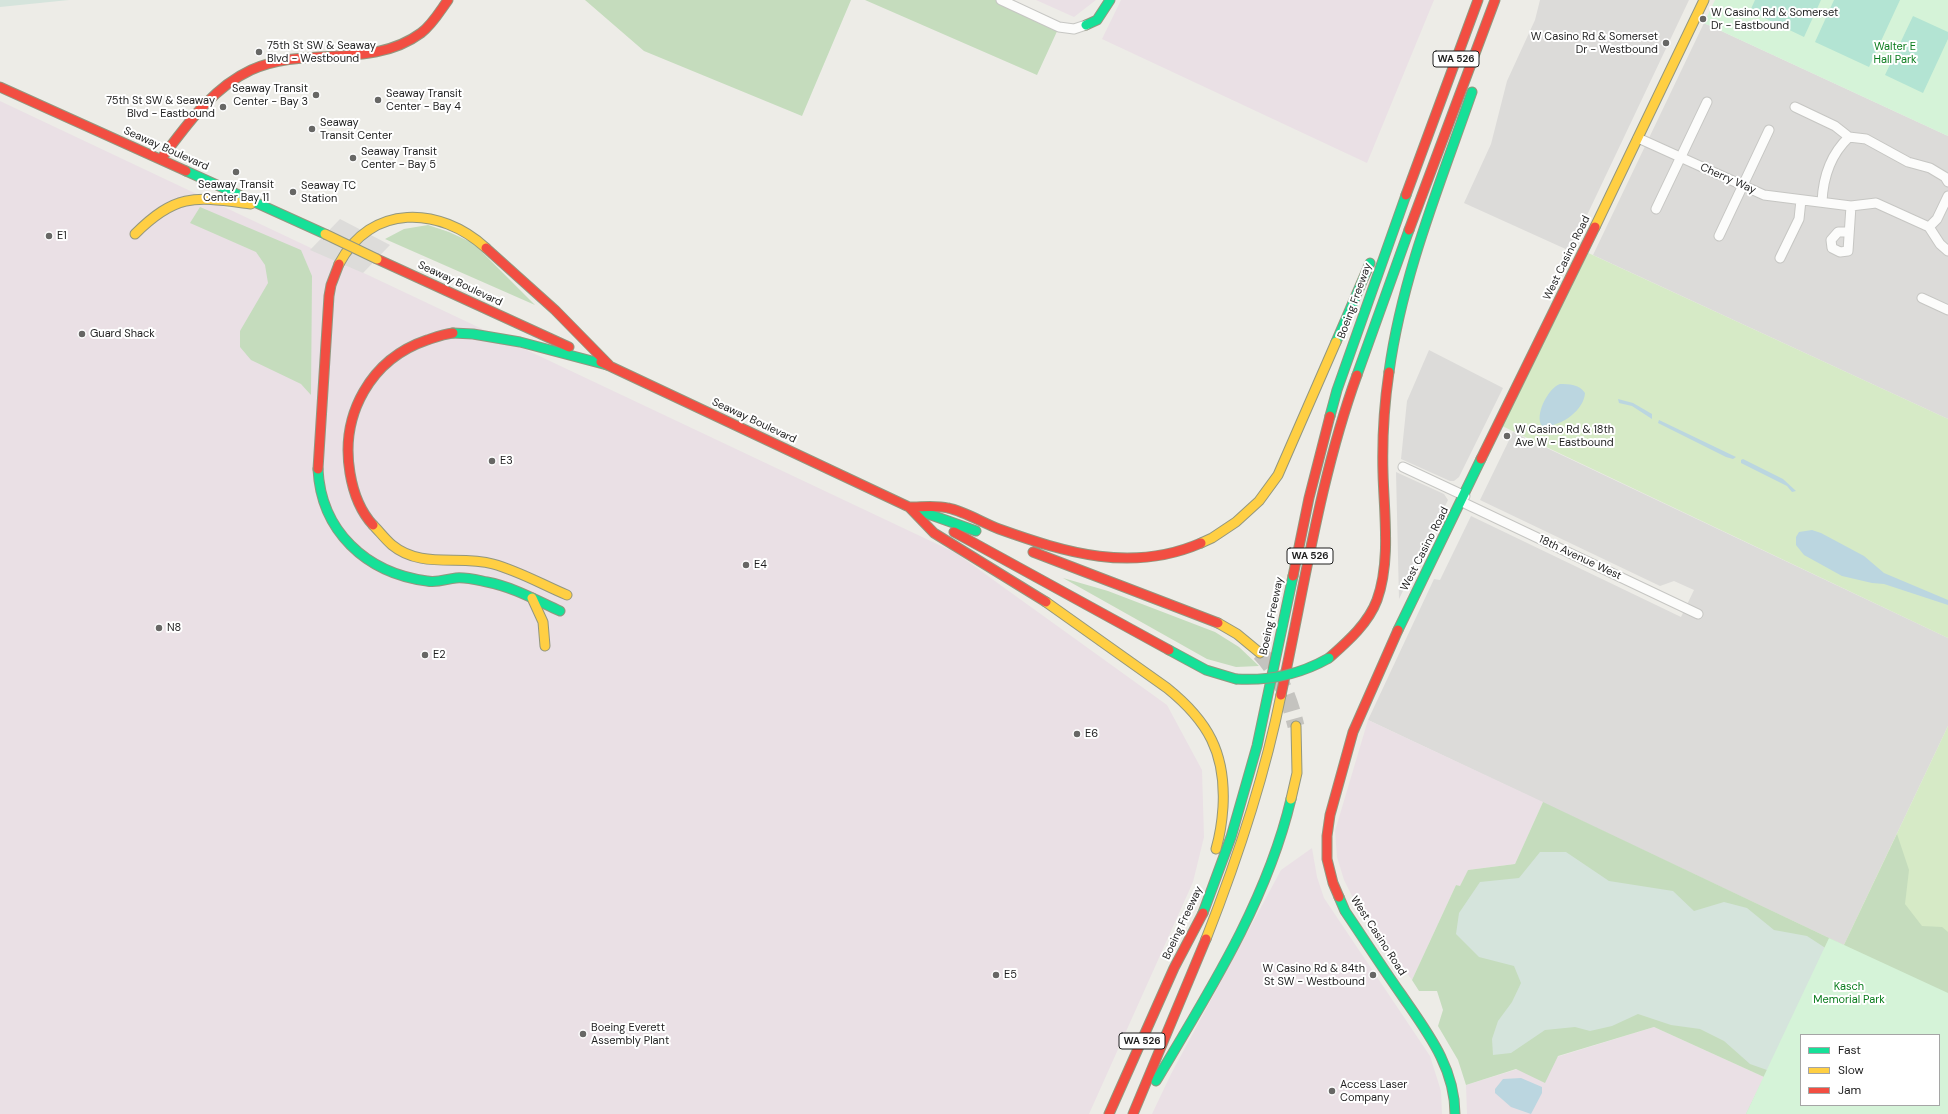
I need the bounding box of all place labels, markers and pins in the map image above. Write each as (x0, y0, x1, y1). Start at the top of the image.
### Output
place label: W Casino Rd & Somerset Dr - Eastbound (1711, 6, 1838, 32)
marker: W Casino Rd & Somerset Dr - Eastbound (1698, 14, 1708, 24)
place label: W Casino Rd & Somerset Dr - Westbound (1531, 30, 1658, 56)
marker: W Casino Rd & Somerset Dr - Westbound (1661, 38, 1671, 48)
place label: 75th St SW & Seaway Blvd - Westbound (267, 39, 376, 65)
marker: 75th St SW & Seaway Blvd - Westbound (254, 47, 264, 57)
place label: Seaway Transit Center - Bay 3 (232, 82, 308, 108)
place label: Seaway Transit Center - Bay 4 (386, 87, 462, 113)
marker: Seaway Transit Center - Bay 3 (311, 90, 321, 100)
place label: 75th St SW & Seaway Blvd - Eastbound (106, 94, 215, 120)
marker: Seaway Transit Center - Bay 4 (373, 95, 383, 105)
marker: 75th St SW & Seaway Blvd - Eastbound (218, 102, 228, 112)
place label: Seaway Transit Center (320, 116, 392, 142)
marker: Seaway Transit Center (307, 124, 317, 134)
place label: Seaway Transit Center - Bay 5 (361, 145, 437, 171)
marker: Seaway Transit Center - Bay 5 (348, 153, 358, 163)
marker: Seaway Transit Center Bay 11 (231, 167, 241, 177)
place label: Seaway Transit Center Bay 11 (198, 178, 274, 204)
place label: Seaway TC Station (301, 179, 356, 205)
marker: Seaway TC Station (288, 187, 298, 197)
place label: E1 (57, 229, 67, 243)
marker: E1 (44, 231, 54, 241)
place label: Guard Shack (90, 327, 155, 341)
marker: Guard Shack (77, 329, 87, 339)
place label: W Casino Rd & 18th Ave W - Eastbound (1515, 423, 1614, 449)
marker: W Casino Rd & 18th Ave W - Eastbound (1502, 431, 1512, 441)
place label: E3 (500, 454, 513, 468)
marker: E3 (487, 456, 497, 466)
place label: E4 (754, 558, 767, 572)
marker: E4 (741, 560, 751, 570)
place label: N8 (167, 621, 181, 635)
marker: N8 (154, 623, 164, 633)
place label: E2 (433, 648, 446, 662)
marker: E2 (420, 650, 430, 660)
place label: E6 (1085, 727, 1098, 741)
marker: E6 (1072, 729, 1082, 739)
place label: W Casino Rd & 84th St SW - Westbound (1263, 962, 1365, 988)
place label: E5 (1004, 968, 1017, 982)
marker: E5 (991, 970, 1001, 980)
marker: W Casino Rd & 84th St SW - Westbound (1368, 970, 1378, 980)
place label: Boeing Everett Assembly Plant (591, 1021, 669, 1047)
marker: Boeing Everett Assembly Plant (578, 1029, 588, 1039)
place label: Access Laser Company (1340, 1078, 1407, 1104)
marker: Access Laser Company (1327, 1086, 1337, 1096)

